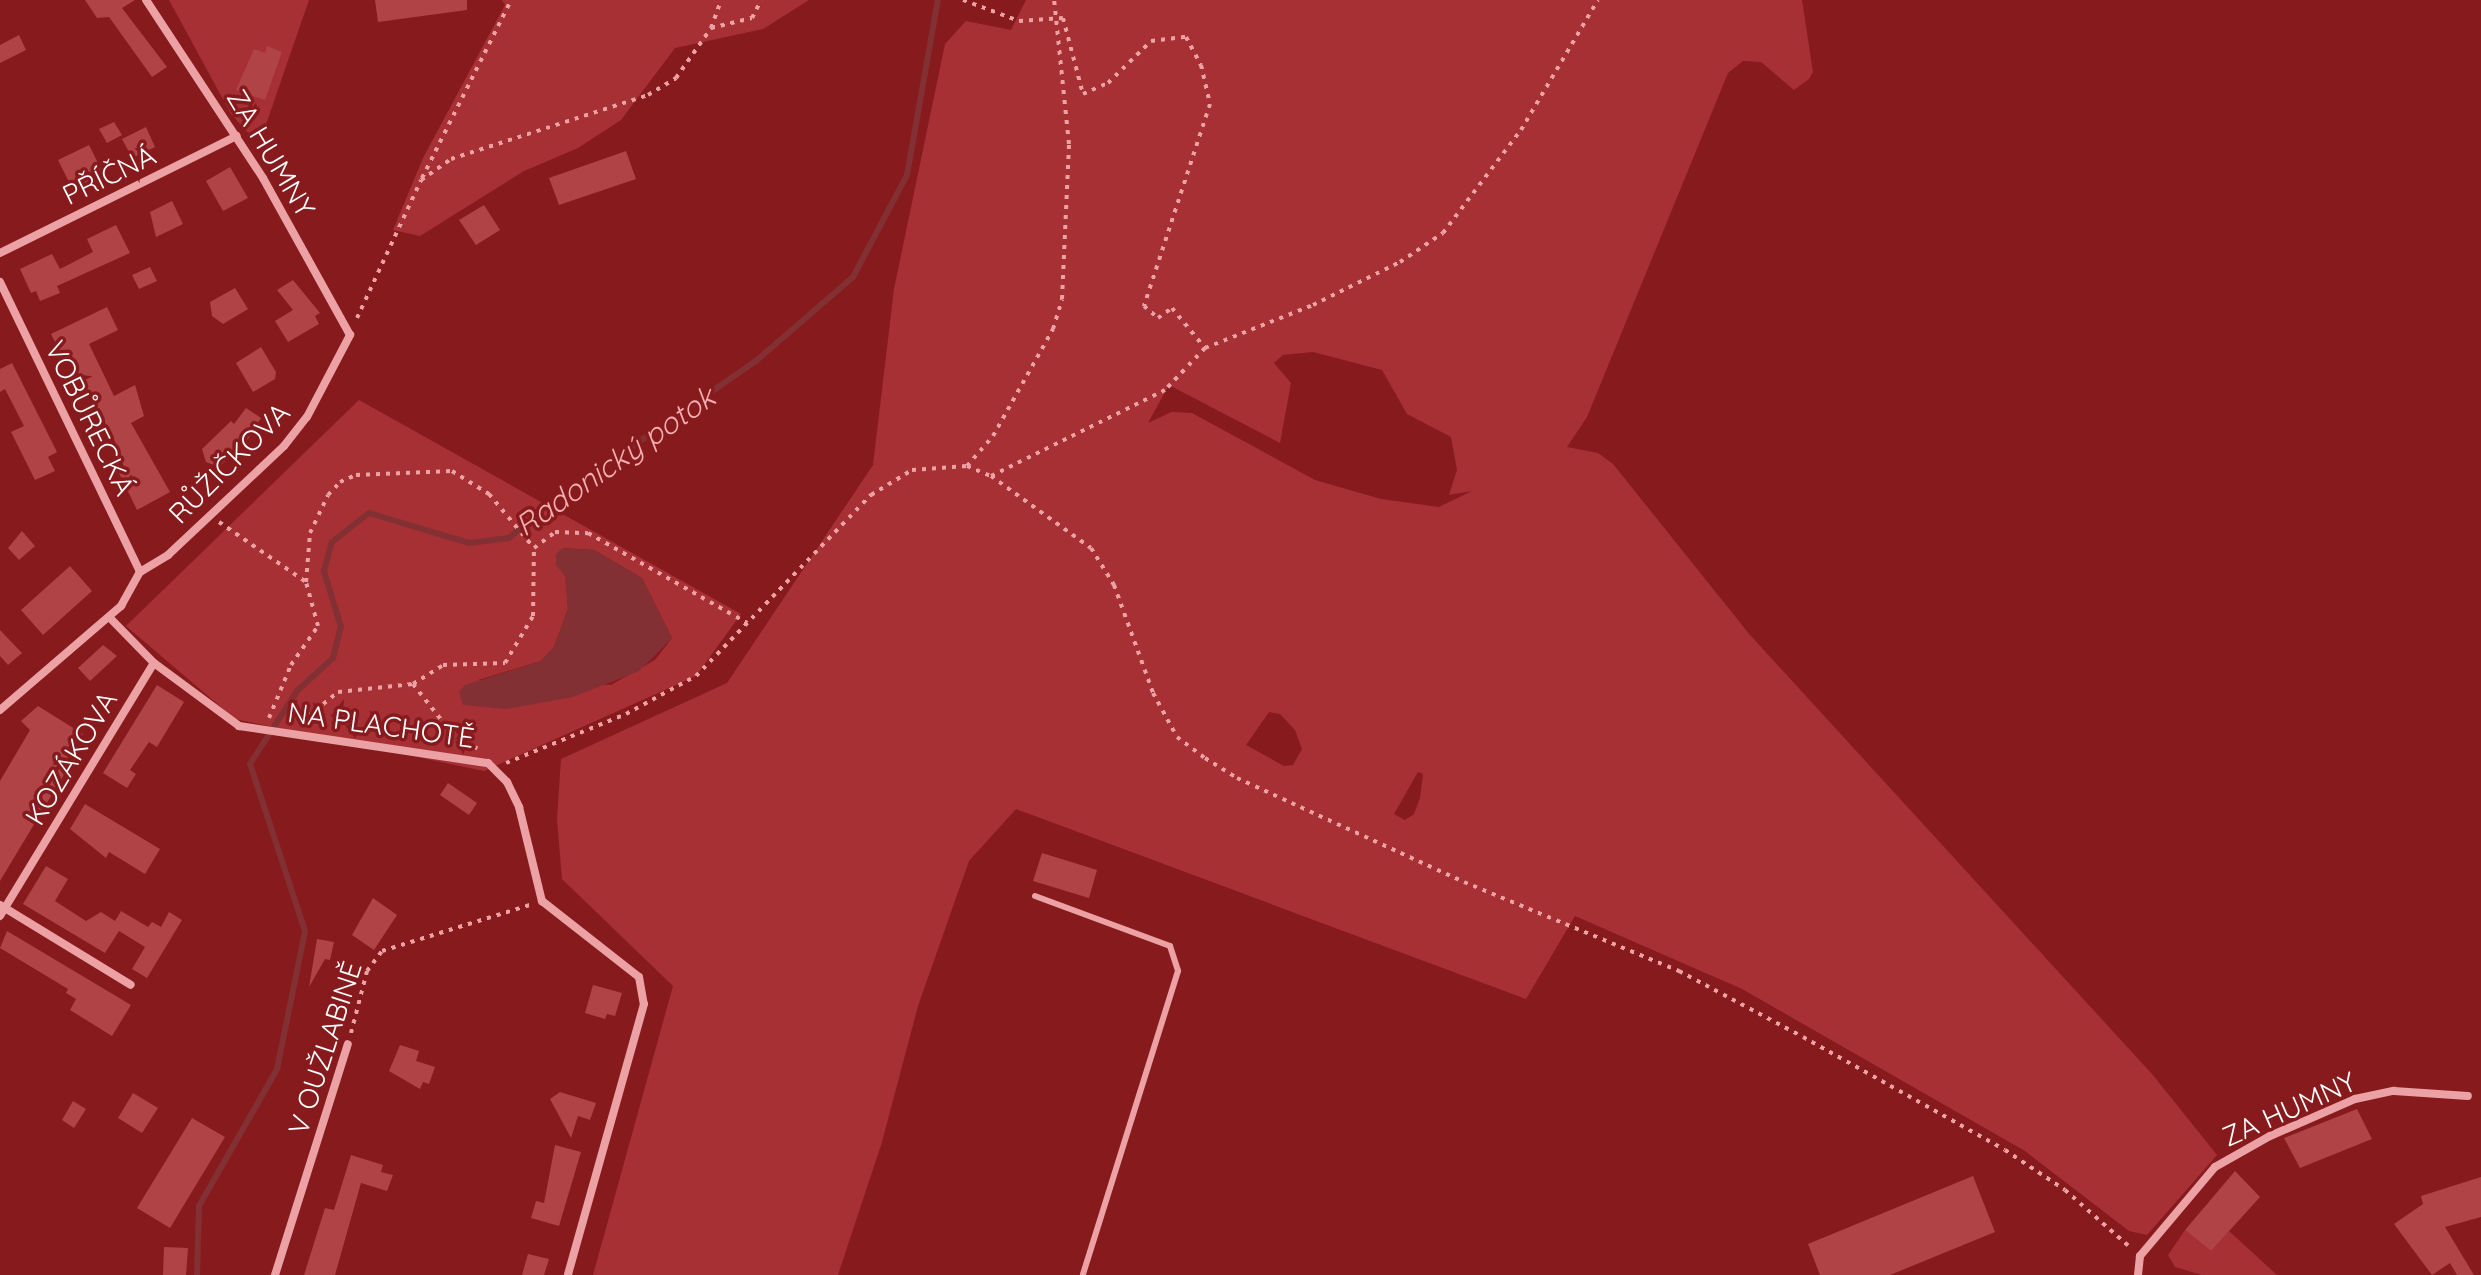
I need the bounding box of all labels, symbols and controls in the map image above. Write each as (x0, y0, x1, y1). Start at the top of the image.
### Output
street label: ZA HUMNY (220, 83, 322, 223)
street label: PŘÍČNÁ (57, 138, 161, 212)
street label: VOBŮRECKÁ (38, 335, 142, 501)
water label: Radonický potok (508, 379, 722, 543)
street label: RŮŽIČKOVA (162, 396, 296, 530)
street label: KOZÁKOVA (18, 685, 124, 831)
street label: NA PLACHOTĚ (286, 695, 476, 755)
street label: V OUŽLABINĚ (281, 957, 369, 1139)
street label: ZA HUMNY (2217, 1065, 2361, 1153)

